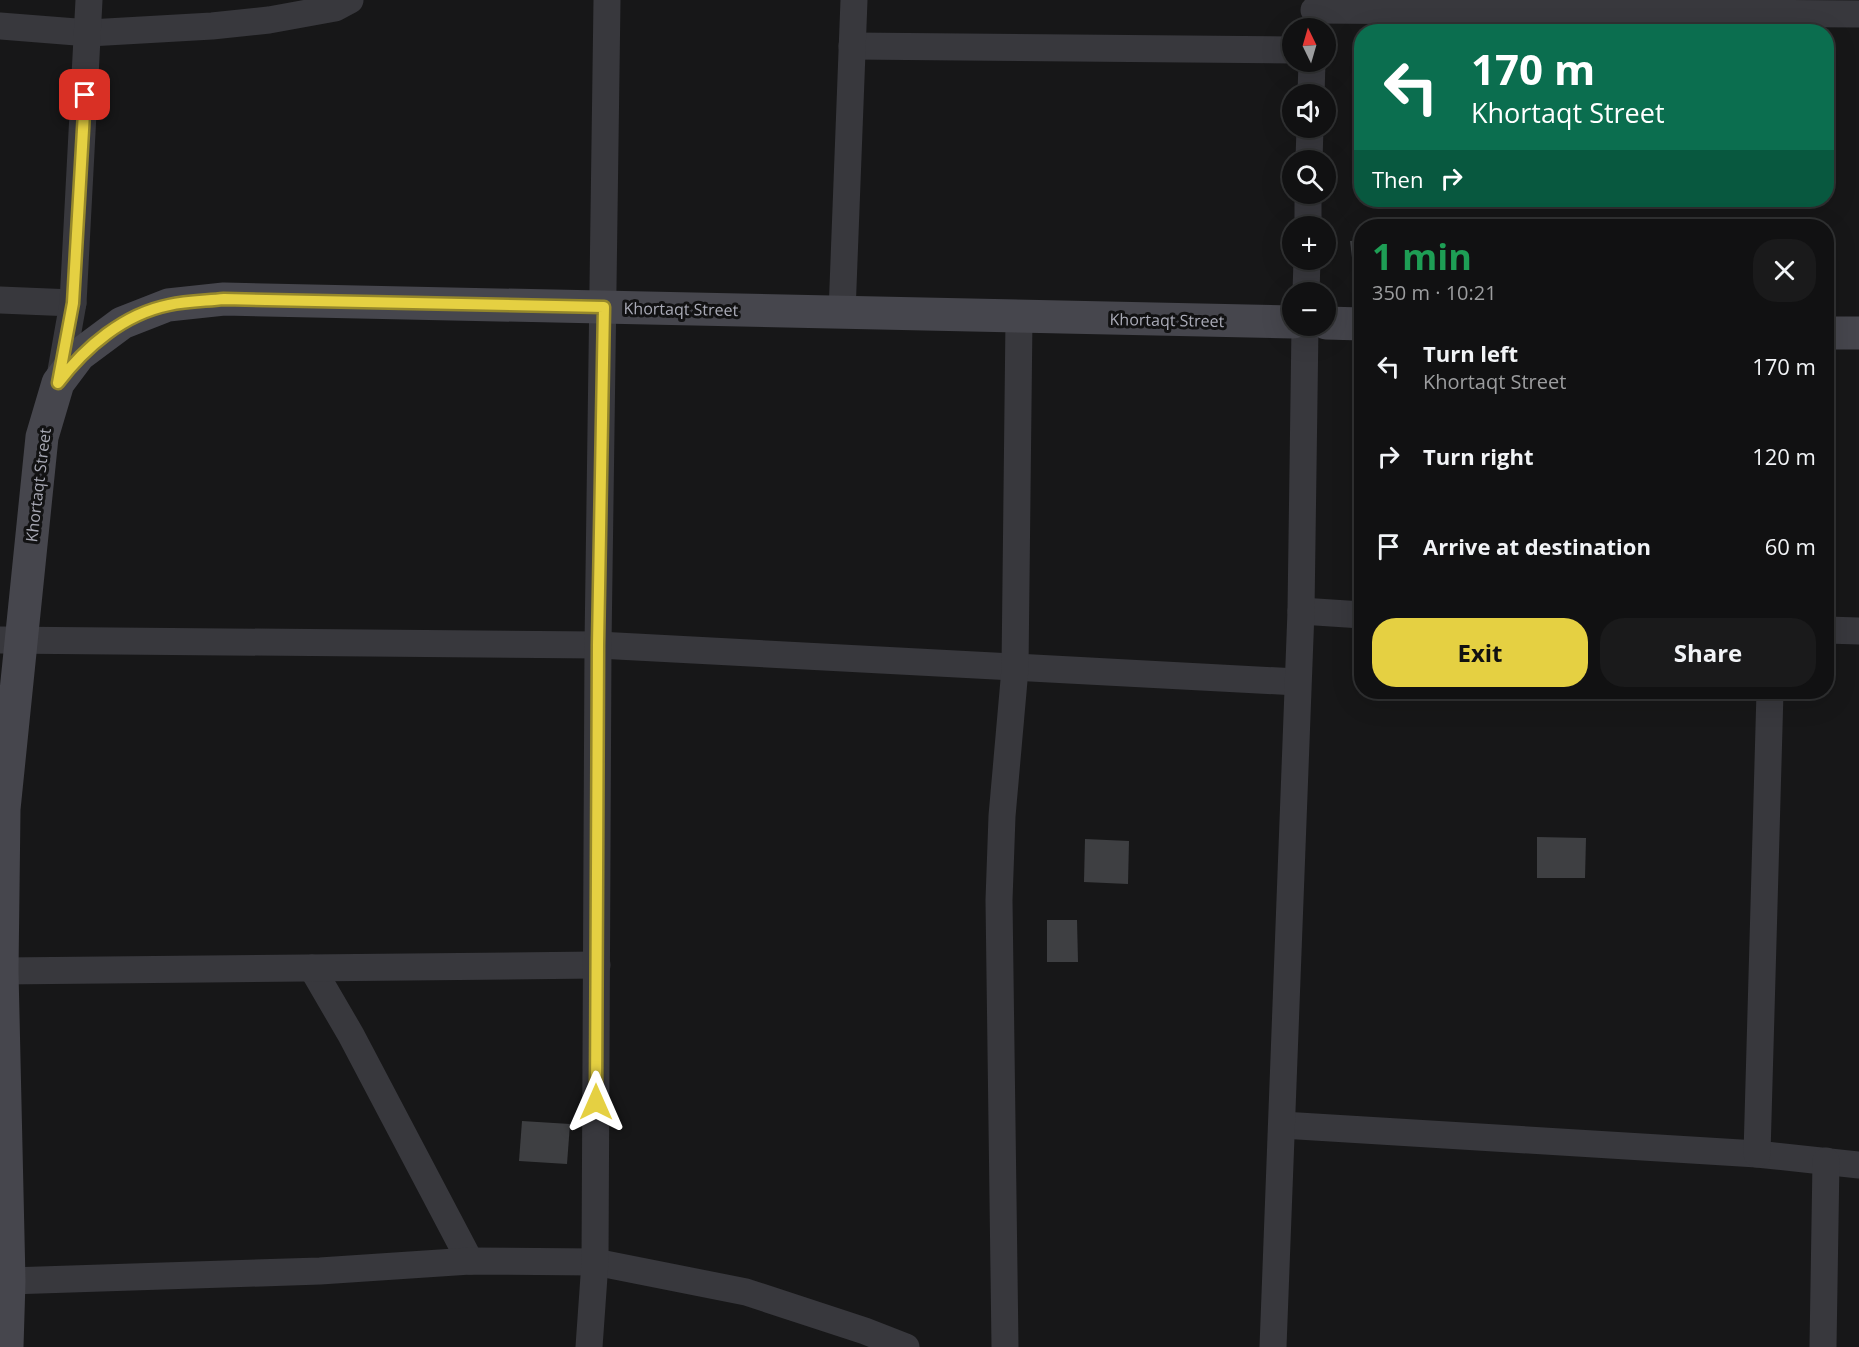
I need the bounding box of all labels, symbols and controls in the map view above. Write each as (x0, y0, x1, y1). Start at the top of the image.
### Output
north arrow (1282, 18, 1336, 72)
map controls (1282, 18, 1336, 336)
text: 170 m (1471, 40, 1595, 97)
icon: left (1372, 48, 1450, 126)
pin (59, 69, 110, 120)
icon: arrive (68, 78, 101, 111)
button: sound (1282, 84, 1336, 138)
text: Khortaqt Street (1471, 94, 1665, 131)
button: search (1282, 150, 1336, 204)
icon: right (1435, 162, 1468, 195)
text: Then (1372, 164, 1423, 194)
button: + (1282, 216, 1336, 270)
text: 1 min (1372, 232, 1472, 281)
button: close (1753, 239, 1816, 302)
text: 350 m · 10:21 (1372, 279, 1497, 306)
button: − (1282, 282, 1336, 336)
street label: Khortaqt Street (623, 297, 739, 321)
street label: Khortaqt Street (1109, 308, 1225, 332)
text: Turn left (1423, 338, 1518, 368)
icon: left (1372, 350, 1405, 383)
text: 170 m (1752, 351, 1816, 381)
text: Khortaqt Street (1423, 368, 1566, 395)
street label: Khortaqt Street (20, 426, 56, 543)
icon: right (1372, 440, 1405, 473)
text: Turn right (1423, 441, 1534, 471)
text: 120 m (1752, 441, 1816, 471)
icon: arrive (1372, 530, 1405, 563)
text: Arrive at destination (1423, 531, 1651, 561)
text: 60 m (1765, 531, 1816, 561)
button: Exit (1372, 618, 1588, 687)
button: Share (1600, 618, 1816, 687)
position arrow (564, 1070, 628, 1134)

